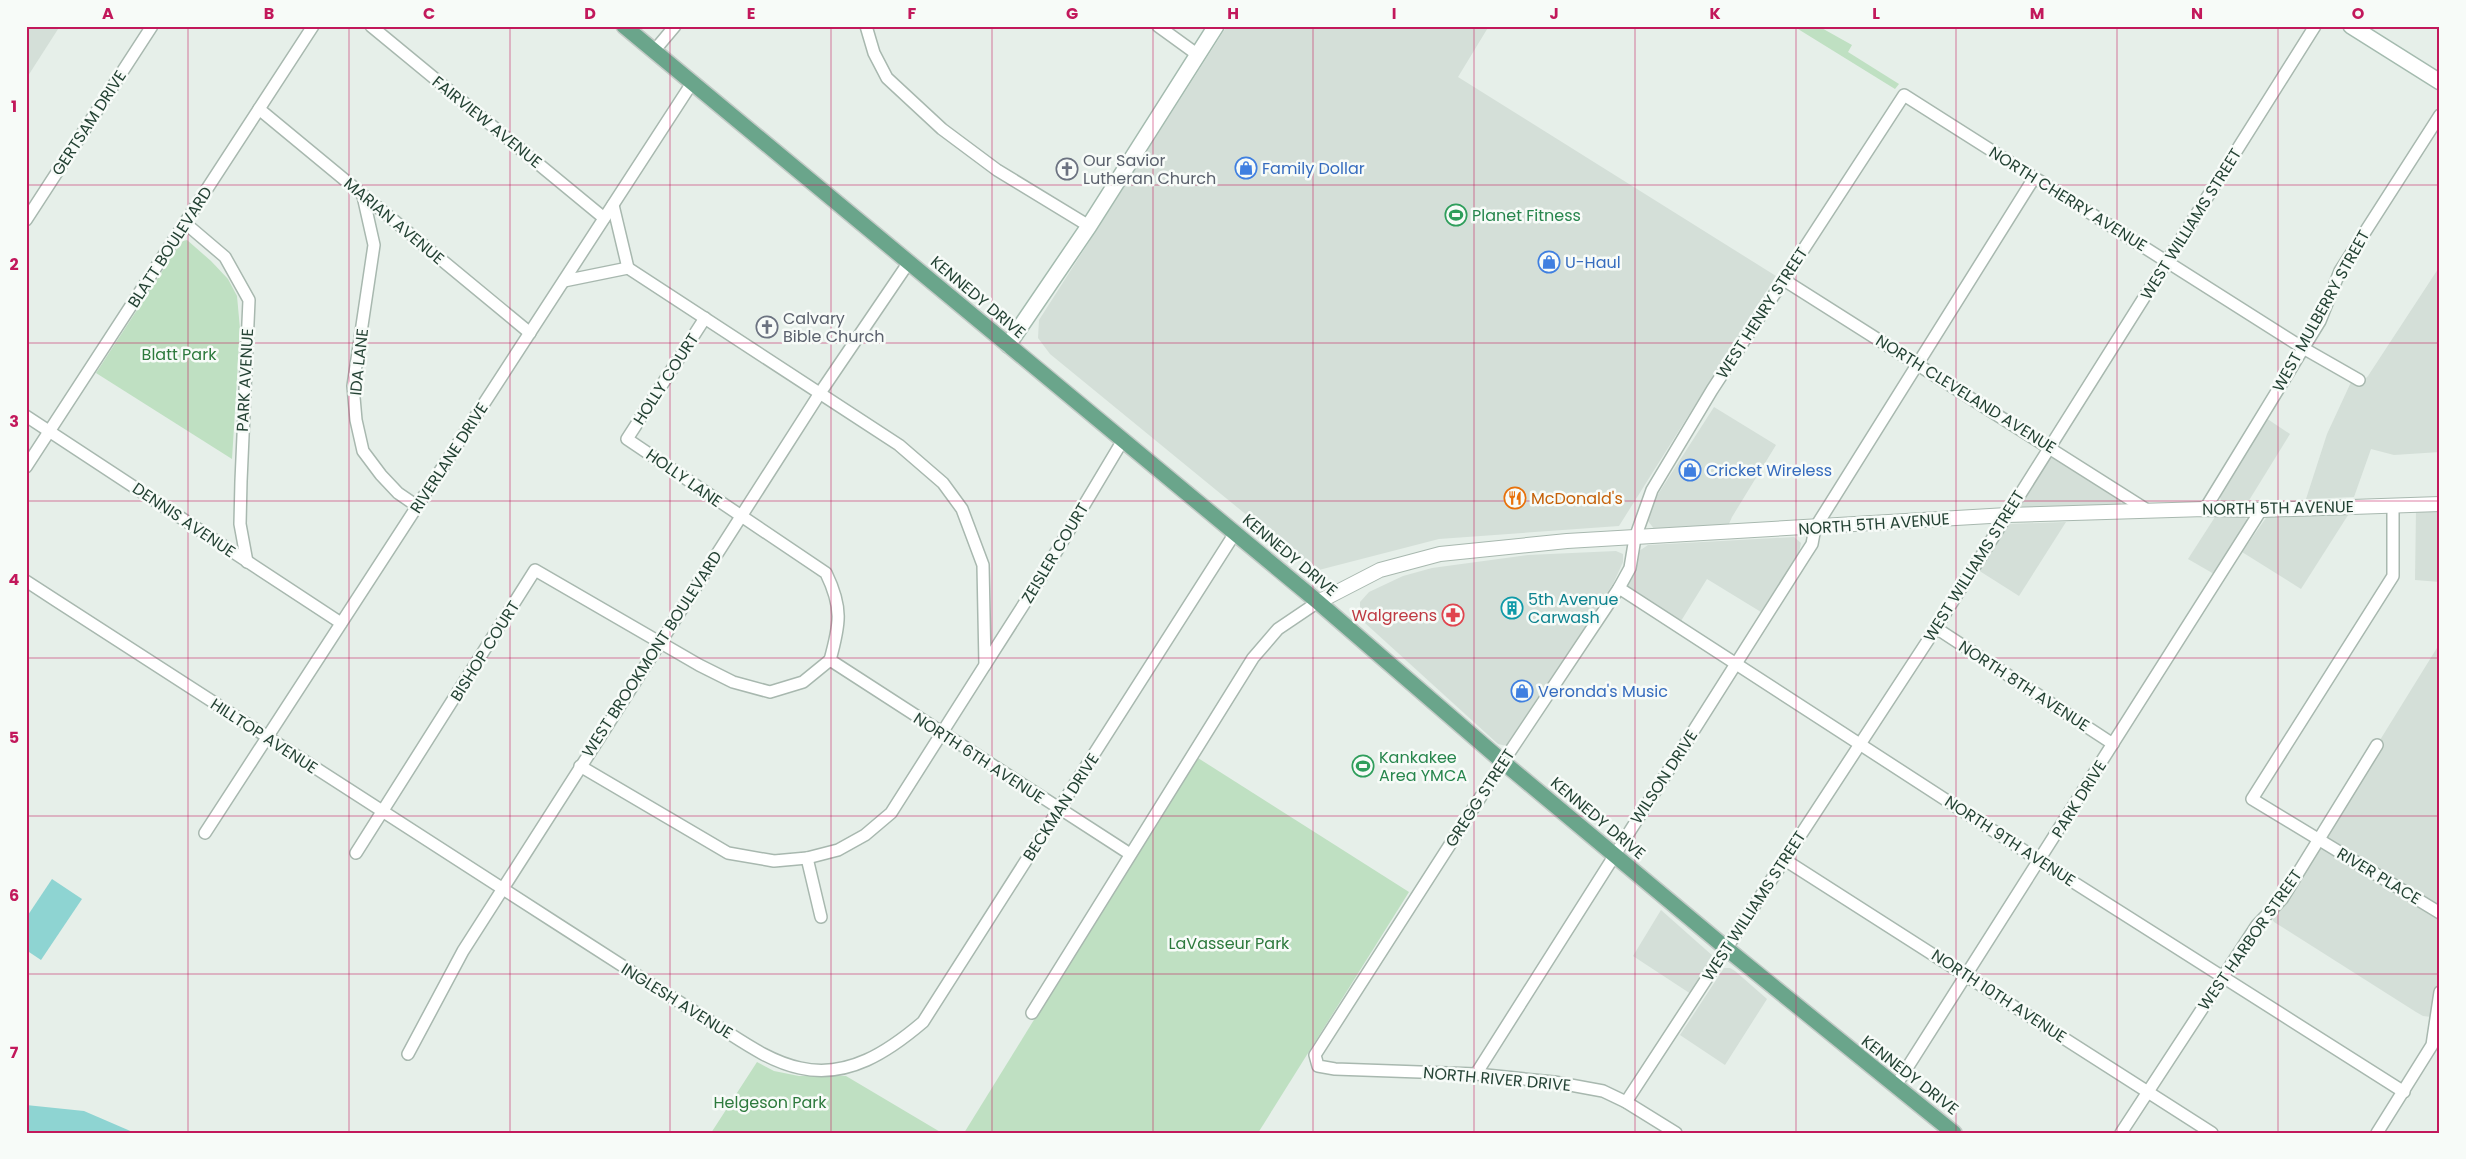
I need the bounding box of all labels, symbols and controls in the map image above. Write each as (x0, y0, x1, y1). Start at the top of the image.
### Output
text: A (102, 2, 114, 25)
text: B (264, 2, 274, 25)
text: C (423, 2, 435, 25)
text: D (584, 2, 596, 25)
text: E (747, 2, 755, 25)
text: F (908, 2, 917, 25)
text: G (1066, 2, 1078, 25)
text: H (1227, 2, 1239, 25)
text: I (1392, 2, 1396, 25)
text: J (1549, 2, 1559, 25)
text: K (1709, 2, 1721, 25)
text: L (1872, 2, 1880, 25)
text: M (2030, 2, 2044, 25)
text: N (2191, 2, 2203, 25)
text: O (2352, 2, 2365, 25)
street label: GERTSAM DRIVE (46, 66, 132, 180)
street label: FAIRVIEW AVENUE (427, 70, 547, 174)
text: 1 (11, 95, 17, 118)
street label: NORTH CHERRY AVENUE (1985, 141, 2151, 257)
street label: WEST WILLIAMS STREET (2135, 144, 2247, 304)
place label: Our Savior Lutheran Church (1083, 149, 1216, 190)
shop icon: Family Dollar (1234, 156, 1258, 180)
church icon: Our Savior Lutheran Church (1055, 157, 1079, 181)
place label: Family Dollar (1262, 157, 1365, 180)
street label: MARIAN AVENUE (339, 172, 449, 270)
street label: BLATT BOULEVARD (122, 182, 218, 312)
sports icon: Planet Fitness (1444, 203, 1468, 227)
place label: Planet Fitness (1472, 204, 1581, 227)
street label: WEST MULBERRY STREET (2267, 226, 2375, 396)
street label: WEST HENRY STREET (1711, 242, 1813, 383)
street label: KENNEDY DRIVE (926, 250, 1030, 344)
shop icon: U-Haul (1537, 250, 1561, 274)
place label: U-Haul (1565, 251, 1621, 274)
text: 2 (9, 253, 19, 276)
place label: Calvary Bible Church (783, 307, 884, 348)
church icon: Calvary Bible Church (755, 315, 779, 339)
street label: IDA LANE (344, 327, 374, 397)
street label: PARK AVENUE (231, 328, 259, 432)
street label: HOLLY COURT (628, 328, 704, 429)
street label: NORTH CLEVELAND AVENUE (1871, 329, 2061, 459)
park label: Blatt Park (142, 343, 217, 366)
street label: RIVERLANE DRIVE (405, 398, 493, 518)
text: 3 (9, 410, 19, 433)
street label: HOLLY LANE (641, 443, 727, 513)
shop icon: Cricket Wireless (1678, 458, 1702, 482)
place label: Cricket Wireless (1706, 459, 1832, 482)
street label: DENNIS AVENUE (128, 477, 240, 563)
restaurant icon: McDonald's (1503, 486, 1527, 510)
street label: WEST WILLIAMS STREET (1918, 486, 2030, 646)
place label: McDonald's (1531, 487, 1623, 510)
street label: NORTH 5TH AVENUE (2202, 495, 2354, 521)
street label: ZEISLER COURT (1016, 498, 1094, 608)
street label: NORTH 5TH AVENUE (1798, 507, 1950, 541)
street label: KENNEDY DRIVE (1238, 508, 1342, 602)
street label: WEST BROOKMONT BOULEVARD (576, 546, 728, 762)
text: 4 (9, 568, 20, 591)
place label: 5th Avenue Carwash (1528, 588, 1619, 629)
street label: BISHOP COURT (445, 596, 525, 706)
building icon: 5th Avenue Carwash (1500, 596, 1524, 620)
pharmacy icon: Walgreens (1441, 603, 1465, 627)
place label: Walgreens (1351, 604, 1437, 627)
street label: NORTH 8TH AVENUE (1954, 635, 2094, 737)
shop icon: Veronda's Music (1510, 679, 1534, 703)
place label: Veronda's Music (1538, 680, 1668, 703)
street label: HILLTOP AVENUE (206, 693, 322, 779)
street label: NORTH 6TH AVENUE (909, 707, 1049, 809)
street label: WILSON DRIVE (1625, 725, 1703, 829)
text: 5 (9, 726, 19, 749)
street label: GREGG STREET (1440, 744, 1520, 851)
place label: Kankakee Area YMCA (1379, 746, 1467, 787)
street label: BECKMAN DRIVE (1018, 749, 1104, 865)
sports icon: Kankakee Area YMCA (1351, 754, 1375, 778)
street label: PARK DRIVE (2046, 756, 2112, 842)
street label: KENNEDY DRIVE (1546, 771, 1650, 865)
street label: NORTH 9TH AVENUE (1940, 790, 2080, 892)
street label: WEST WILLIAMS STREET (1697, 826, 1811, 985)
street label: RIVER PLACE (2333, 842, 2425, 910)
street label: WEST HARBOR STREET (2193, 865, 2307, 1015)
text: 6 (9, 884, 19, 907)
park label: LaVasseur Park (1169, 932, 1290, 955)
street label: NORTH 10TH AVENUE (1927, 944, 2071, 1048)
street label: INGLESH AVENUE (617, 957, 737, 1045)
street label: KENNEDY DRIVE (1857, 1030, 1963, 1120)
text: 7 (10, 1041, 19, 1064)
street label: NORTH RIVER DRIVE (1422, 1061, 1572, 1097)
park label: Helgeson Park (713, 1091, 827, 1114)

